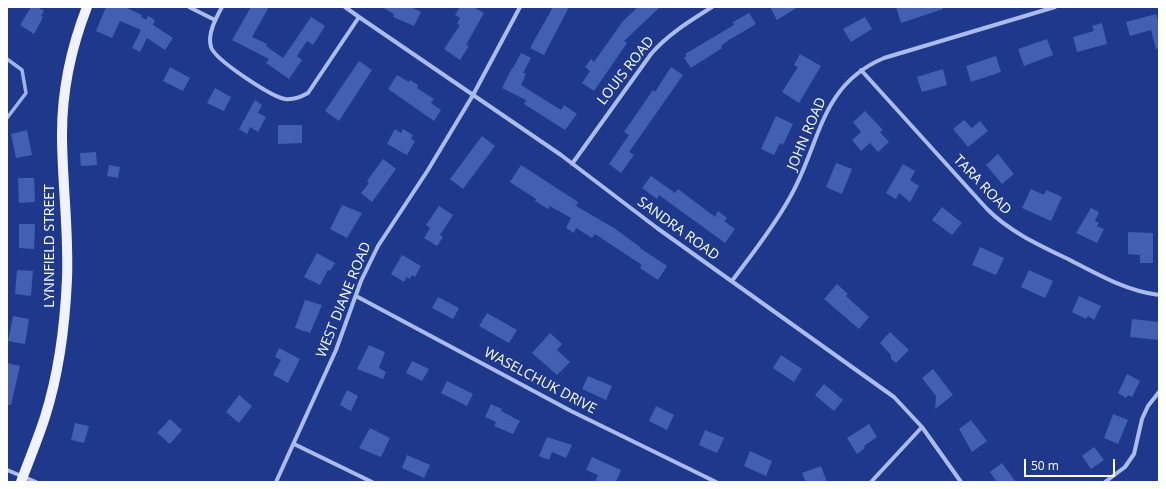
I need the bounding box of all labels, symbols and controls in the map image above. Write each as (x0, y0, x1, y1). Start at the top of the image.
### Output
street label: LOUIS ROAD (594, 33, 658, 109)
street label: JOHN ROAD (784, 95, 830, 173)
street label: TARA ROAD (949, 152, 1015, 218)
street label: LYNNFIELD STREET (42, 184, 58, 308)
street label: SANDRA ROAD (634, 194, 722, 264)
street label: WEST DIANE ROAD (313, 240, 375, 360)
street label: WASELCHUK DRIVE (481, 344, 599, 418)
scale bar (1026, 451, 1117, 477)
text: 50 m (1031, 457, 1059, 474)

